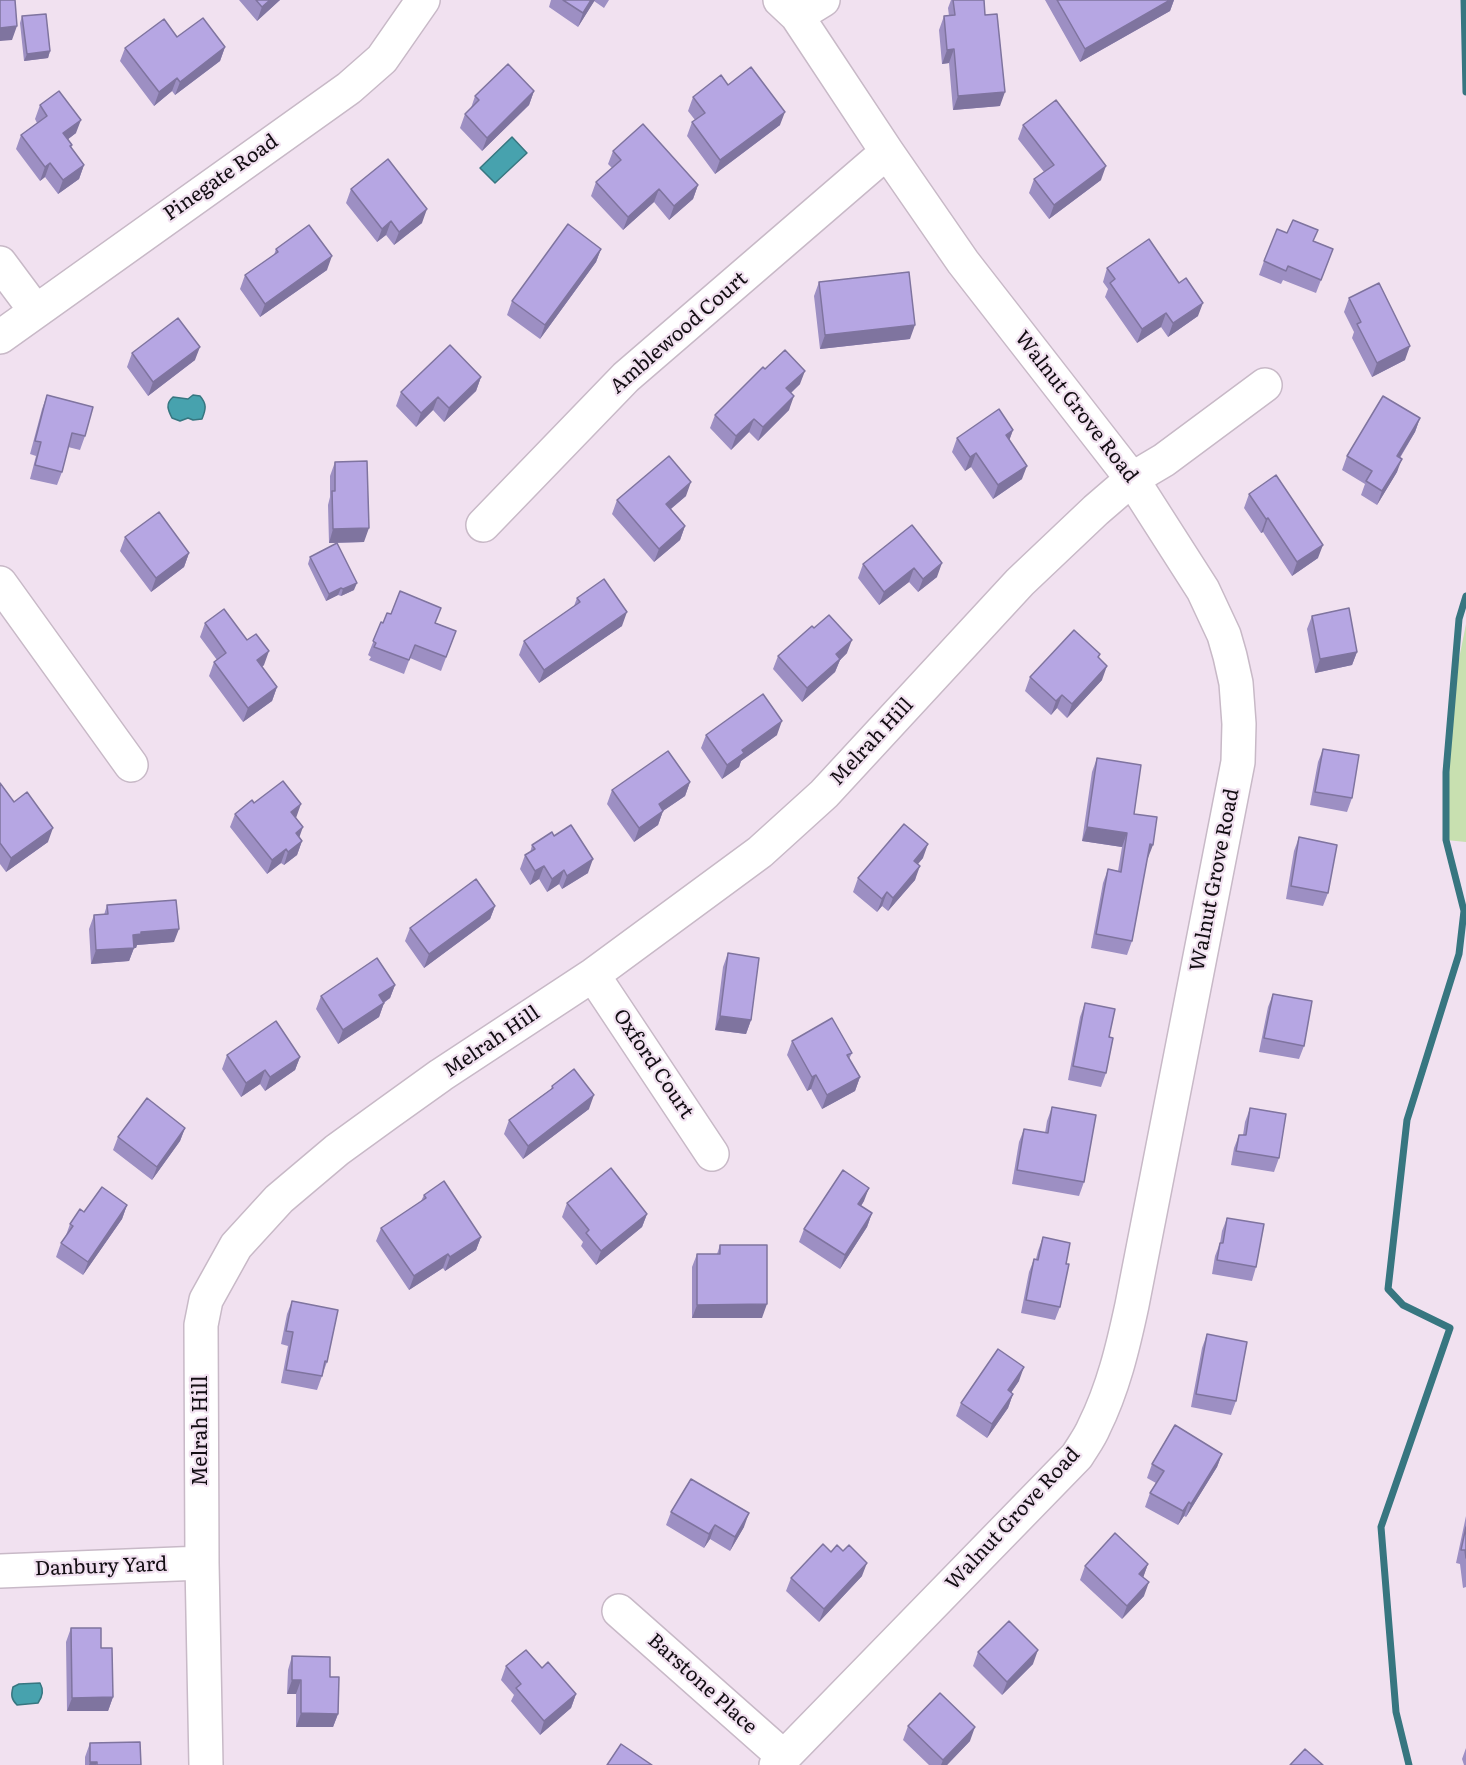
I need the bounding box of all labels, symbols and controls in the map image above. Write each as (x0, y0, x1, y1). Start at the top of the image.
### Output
street label: Pinegate Road (159, 130, 283, 226)
street label: Amblewood Court (605, 267, 753, 399)
street label: Walnut Grove Road (1009, 326, 1143, 488)
street label: Melrah Hill (825, 693, 919, 791)
street label: Walnut Grove Road (1185, 787, 1245, 973)
street label: Melrah Hill (439, 1001, 545, 1083)
street label: Oxford Court (608, 1005, 698, 1123)
street label: Melrah Hill (189, 1376, 213, 1486)
street label: Walnut Grove Road (941, 1443, 1085, 1595)
street label: Danbury Yard (34, 1553, 168, 1581)
street label: Barstone Place (642, 1629, 762, 1739)

